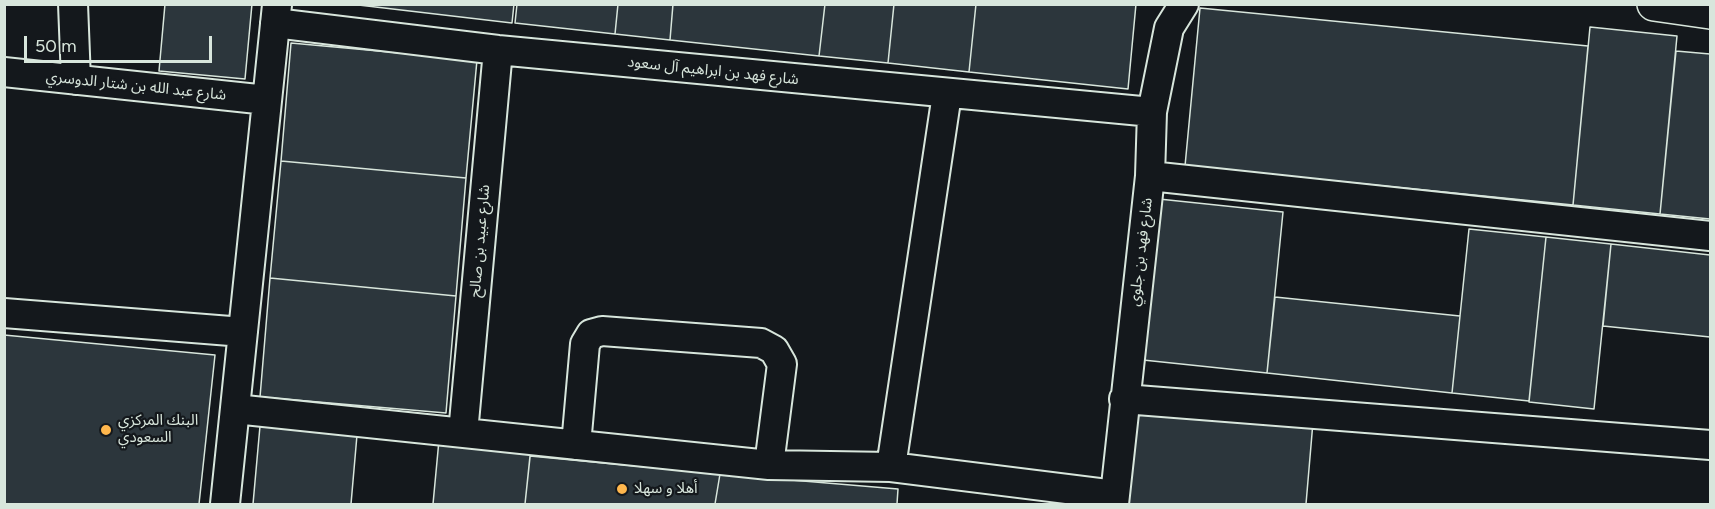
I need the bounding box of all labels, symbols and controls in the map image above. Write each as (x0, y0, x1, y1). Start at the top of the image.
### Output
scale bar (27, 24, 214, 62)
text: 50 m (35, 35, 77, 57)
street label: شارع فهد بن ابراهيم آل سعود (626, 53, 800, 89)
street label: شارع عبد الله بن شتار الدوسري (45, 68, 227, 104)
street label: شارع عبيد بن صالح (466, 184, 494, 298)
street label: شارع فهد بن جلوي (1125, 197, 1157, 307)
place label: البنك المركزي السعودي (118, 412, 198, 447)
marker: البنك المركزي السعودي (99, 423, 113, 437)
place label: أهلا و سهلا (634, 480, 698, 498)
marker: أهلا و سهلا (615, 482, 629, 496)

